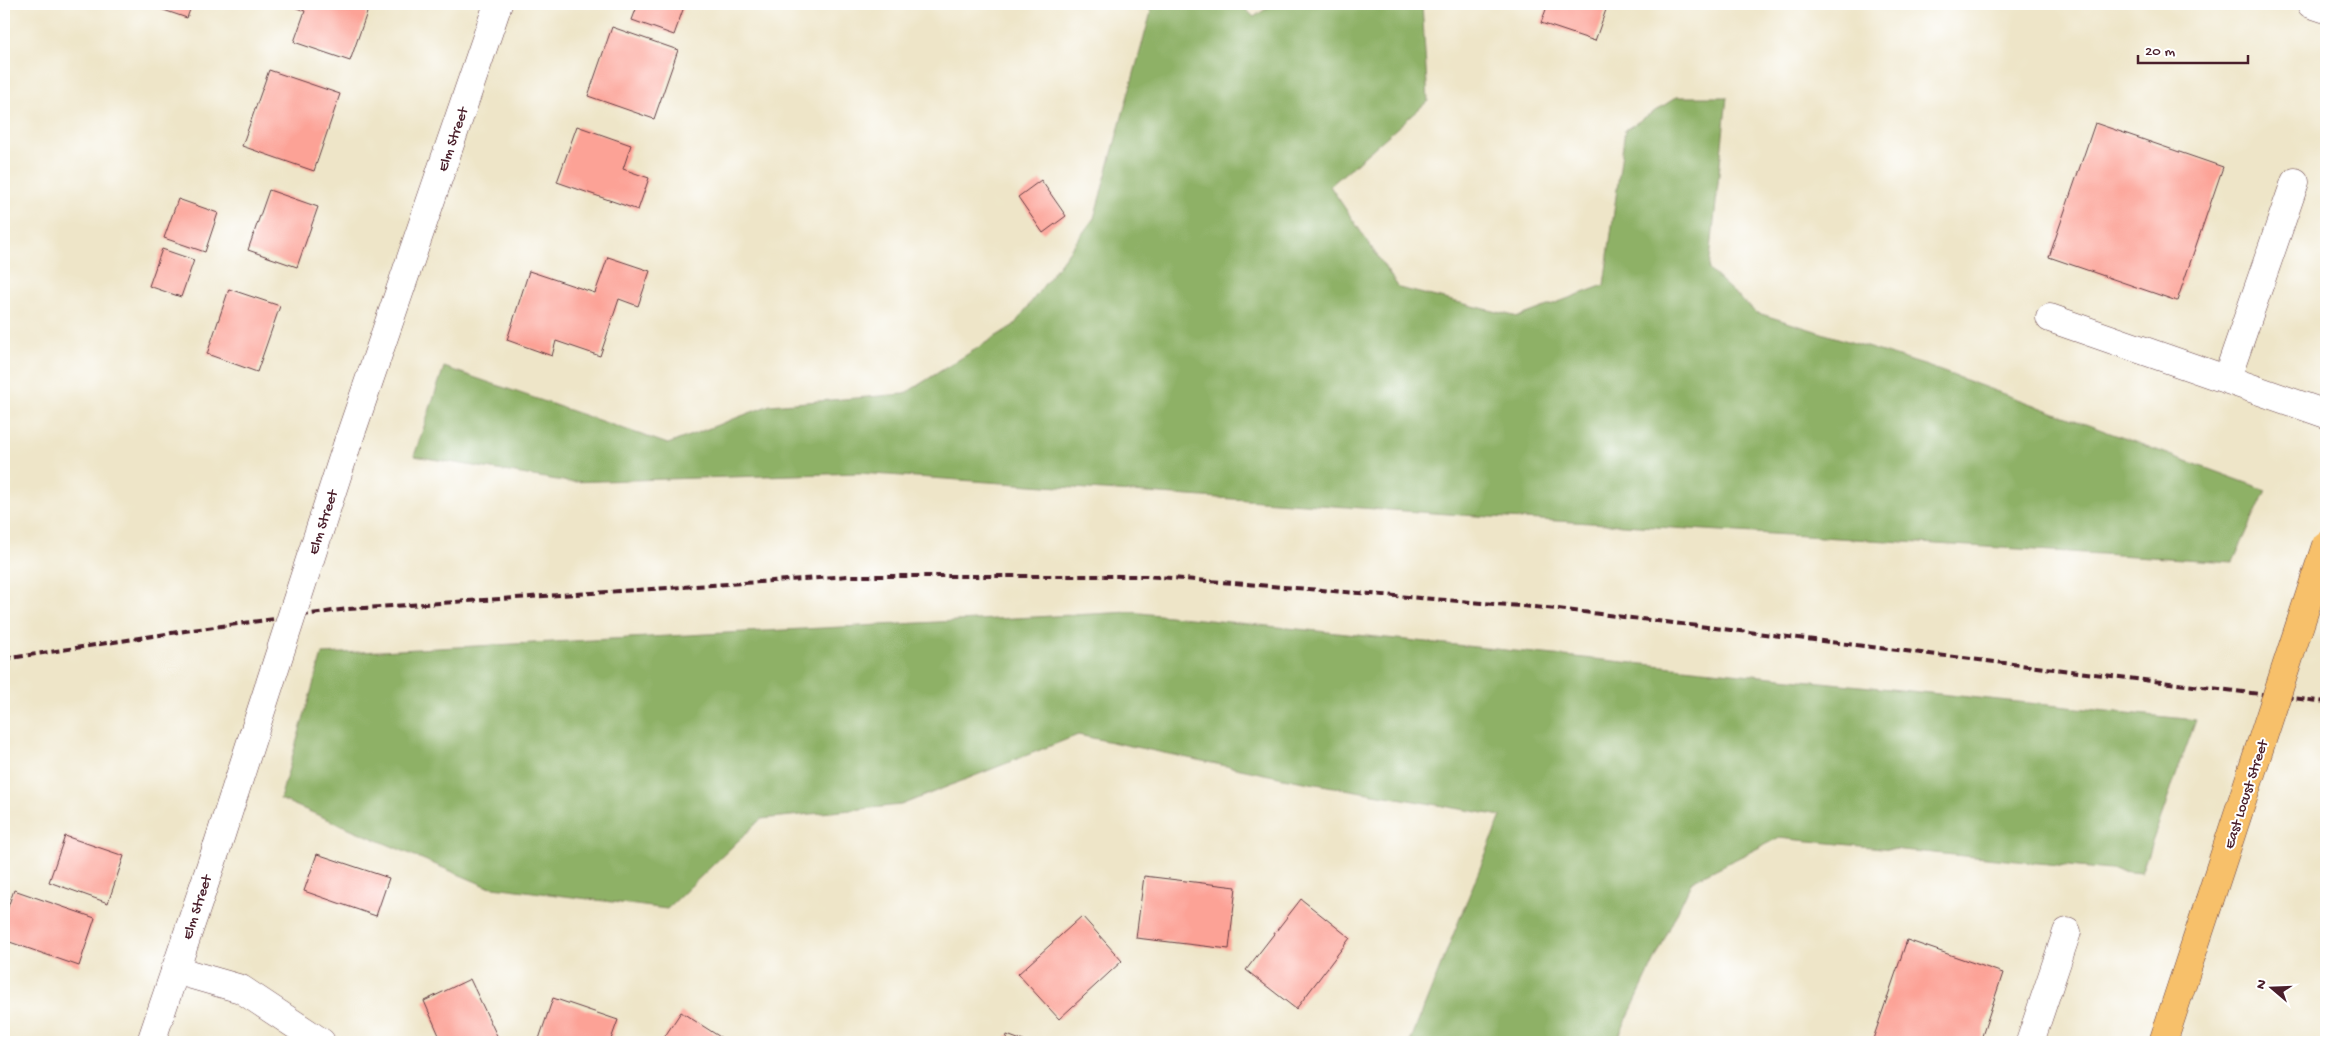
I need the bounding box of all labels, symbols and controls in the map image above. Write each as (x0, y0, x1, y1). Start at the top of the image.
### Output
scale bar (2138, 32, 2248, 64)
text: 20 m (2145, 43, 2175, 61)
street label: Elm Street (434, 103, 474, 174)
street label: Elm Street (305, 486, 343, 557)
street label: East Locust Street (2221, 736, 2274, 851)
street label: Elm Street (179, 871, 217, 942)
north arrow (2248, 964, 2298, 1014)
text: N (2253, 977, 2272, 992)

